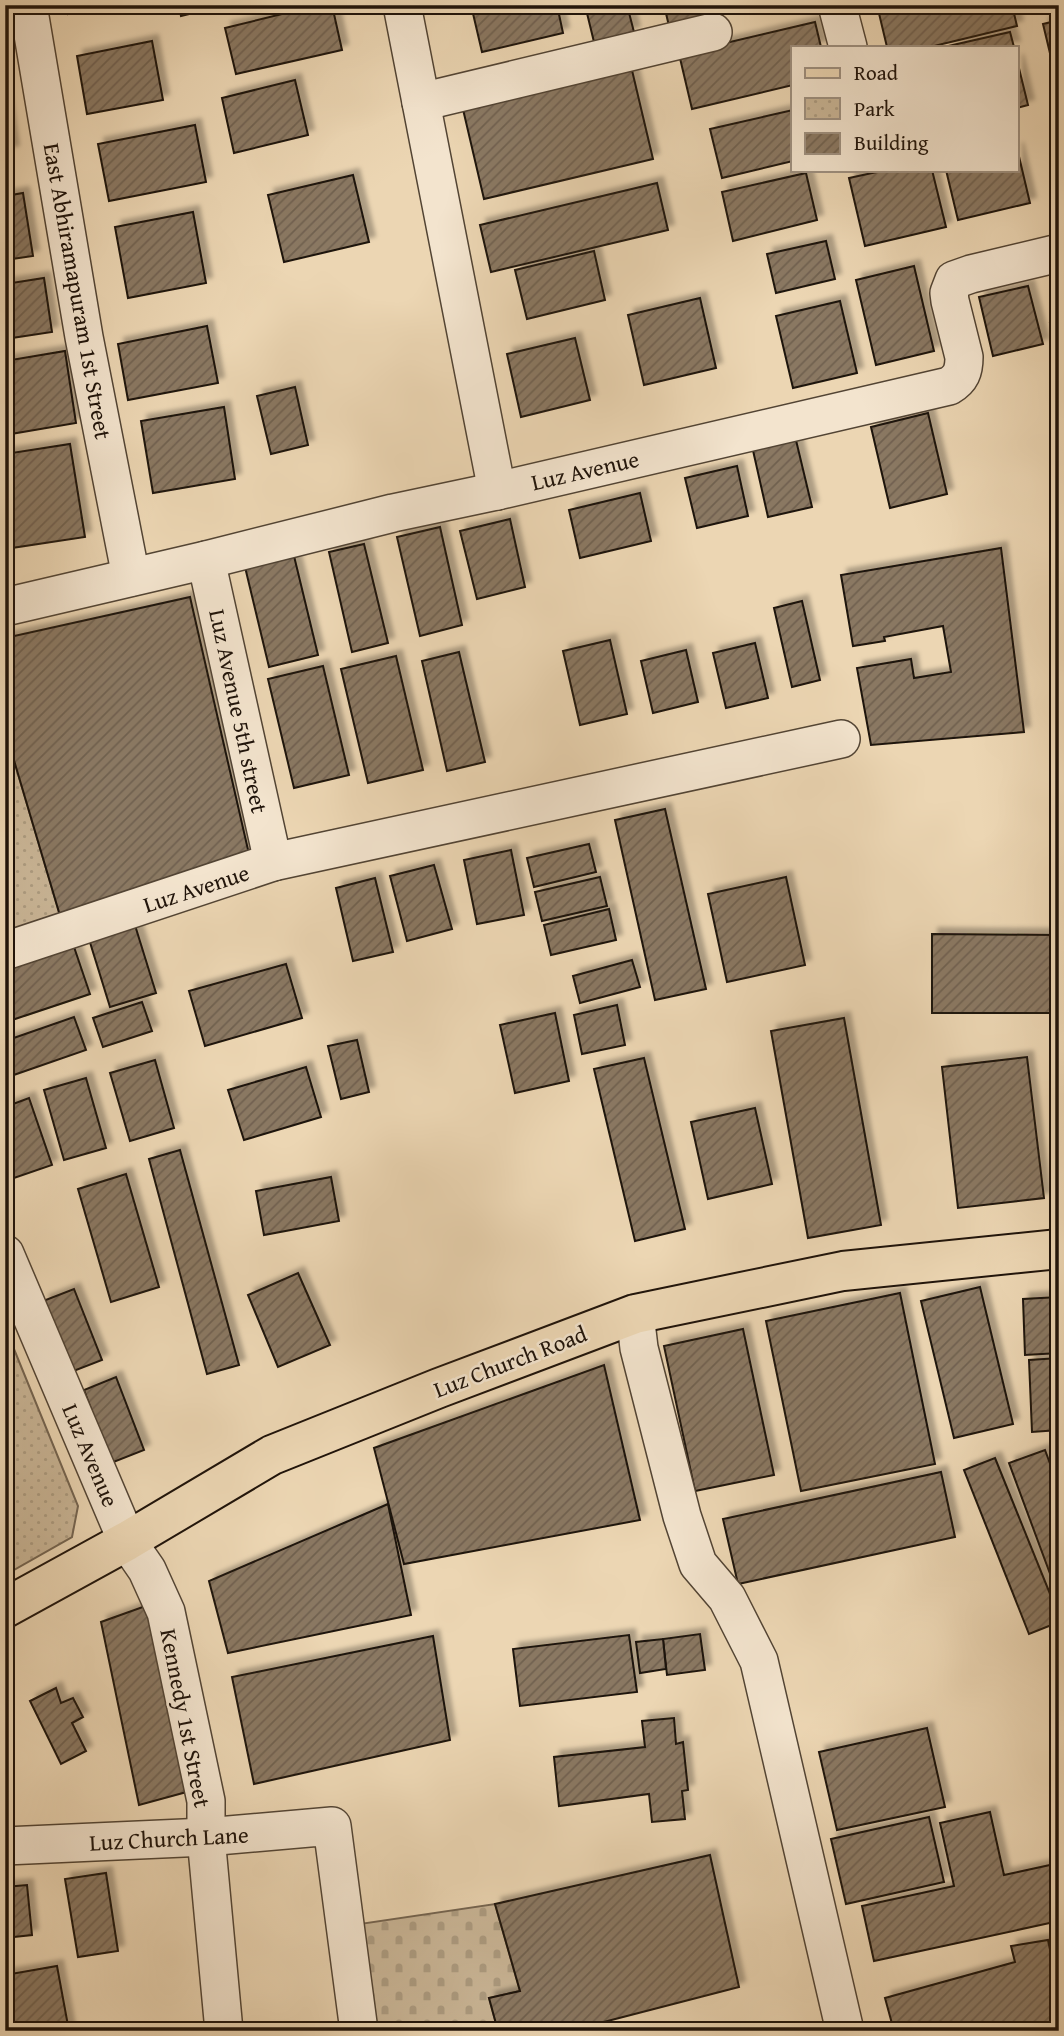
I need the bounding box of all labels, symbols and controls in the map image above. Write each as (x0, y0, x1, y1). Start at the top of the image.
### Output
legend (791, 46, 1018, 172)
text: Road (854, 57, 899, 88)
text: Park (854, 93, 895, 124)
text: Building (854, 127, 929, 158)
street label: East Abhiramapuram 1st Street (36, 140, 120, 442)
street label: Luz Avenue (528, 442, 642, 498)
street label: Luz Avenue 5th street (201, 606, 277, 816)
street label: Luz Avenue (139, 855, 253, 921)
street label: Luz Church Road (429, 1316, 592, 1405)
street label: Luz Avenue (54, 1398, 128, 1512)
street label: Kennedy 1st Street (152, 1626, 220, 1810)
street label: Luz Church Lane (89, 1817, 249, 1859)

